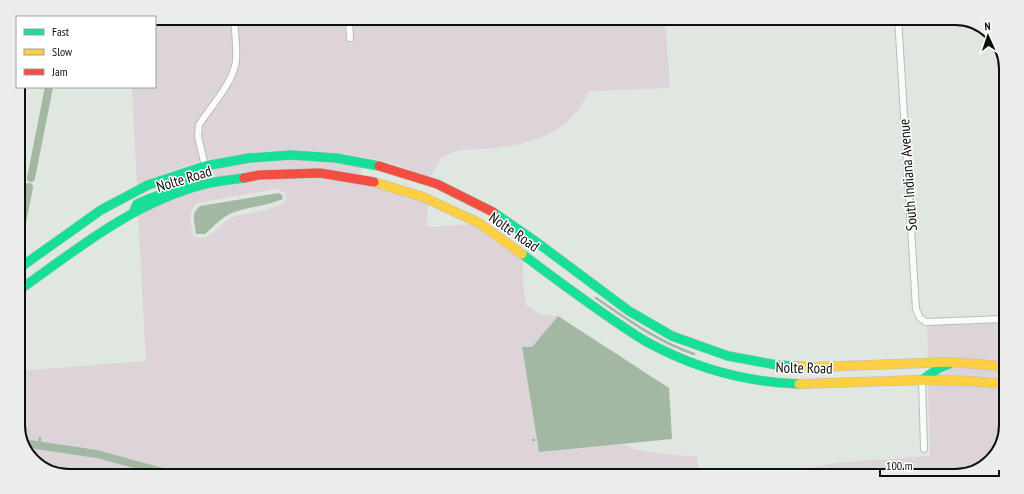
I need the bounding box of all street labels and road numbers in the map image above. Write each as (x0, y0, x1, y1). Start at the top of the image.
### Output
street label: South Indiana Avenue (894, 118, 921, 232)
street label: Nolte Road (154, 161, 214, 196)
street label: Nolte Road (485, 207, 543, 256)
street label: Nolte Road (775, 358, 833, 377)

